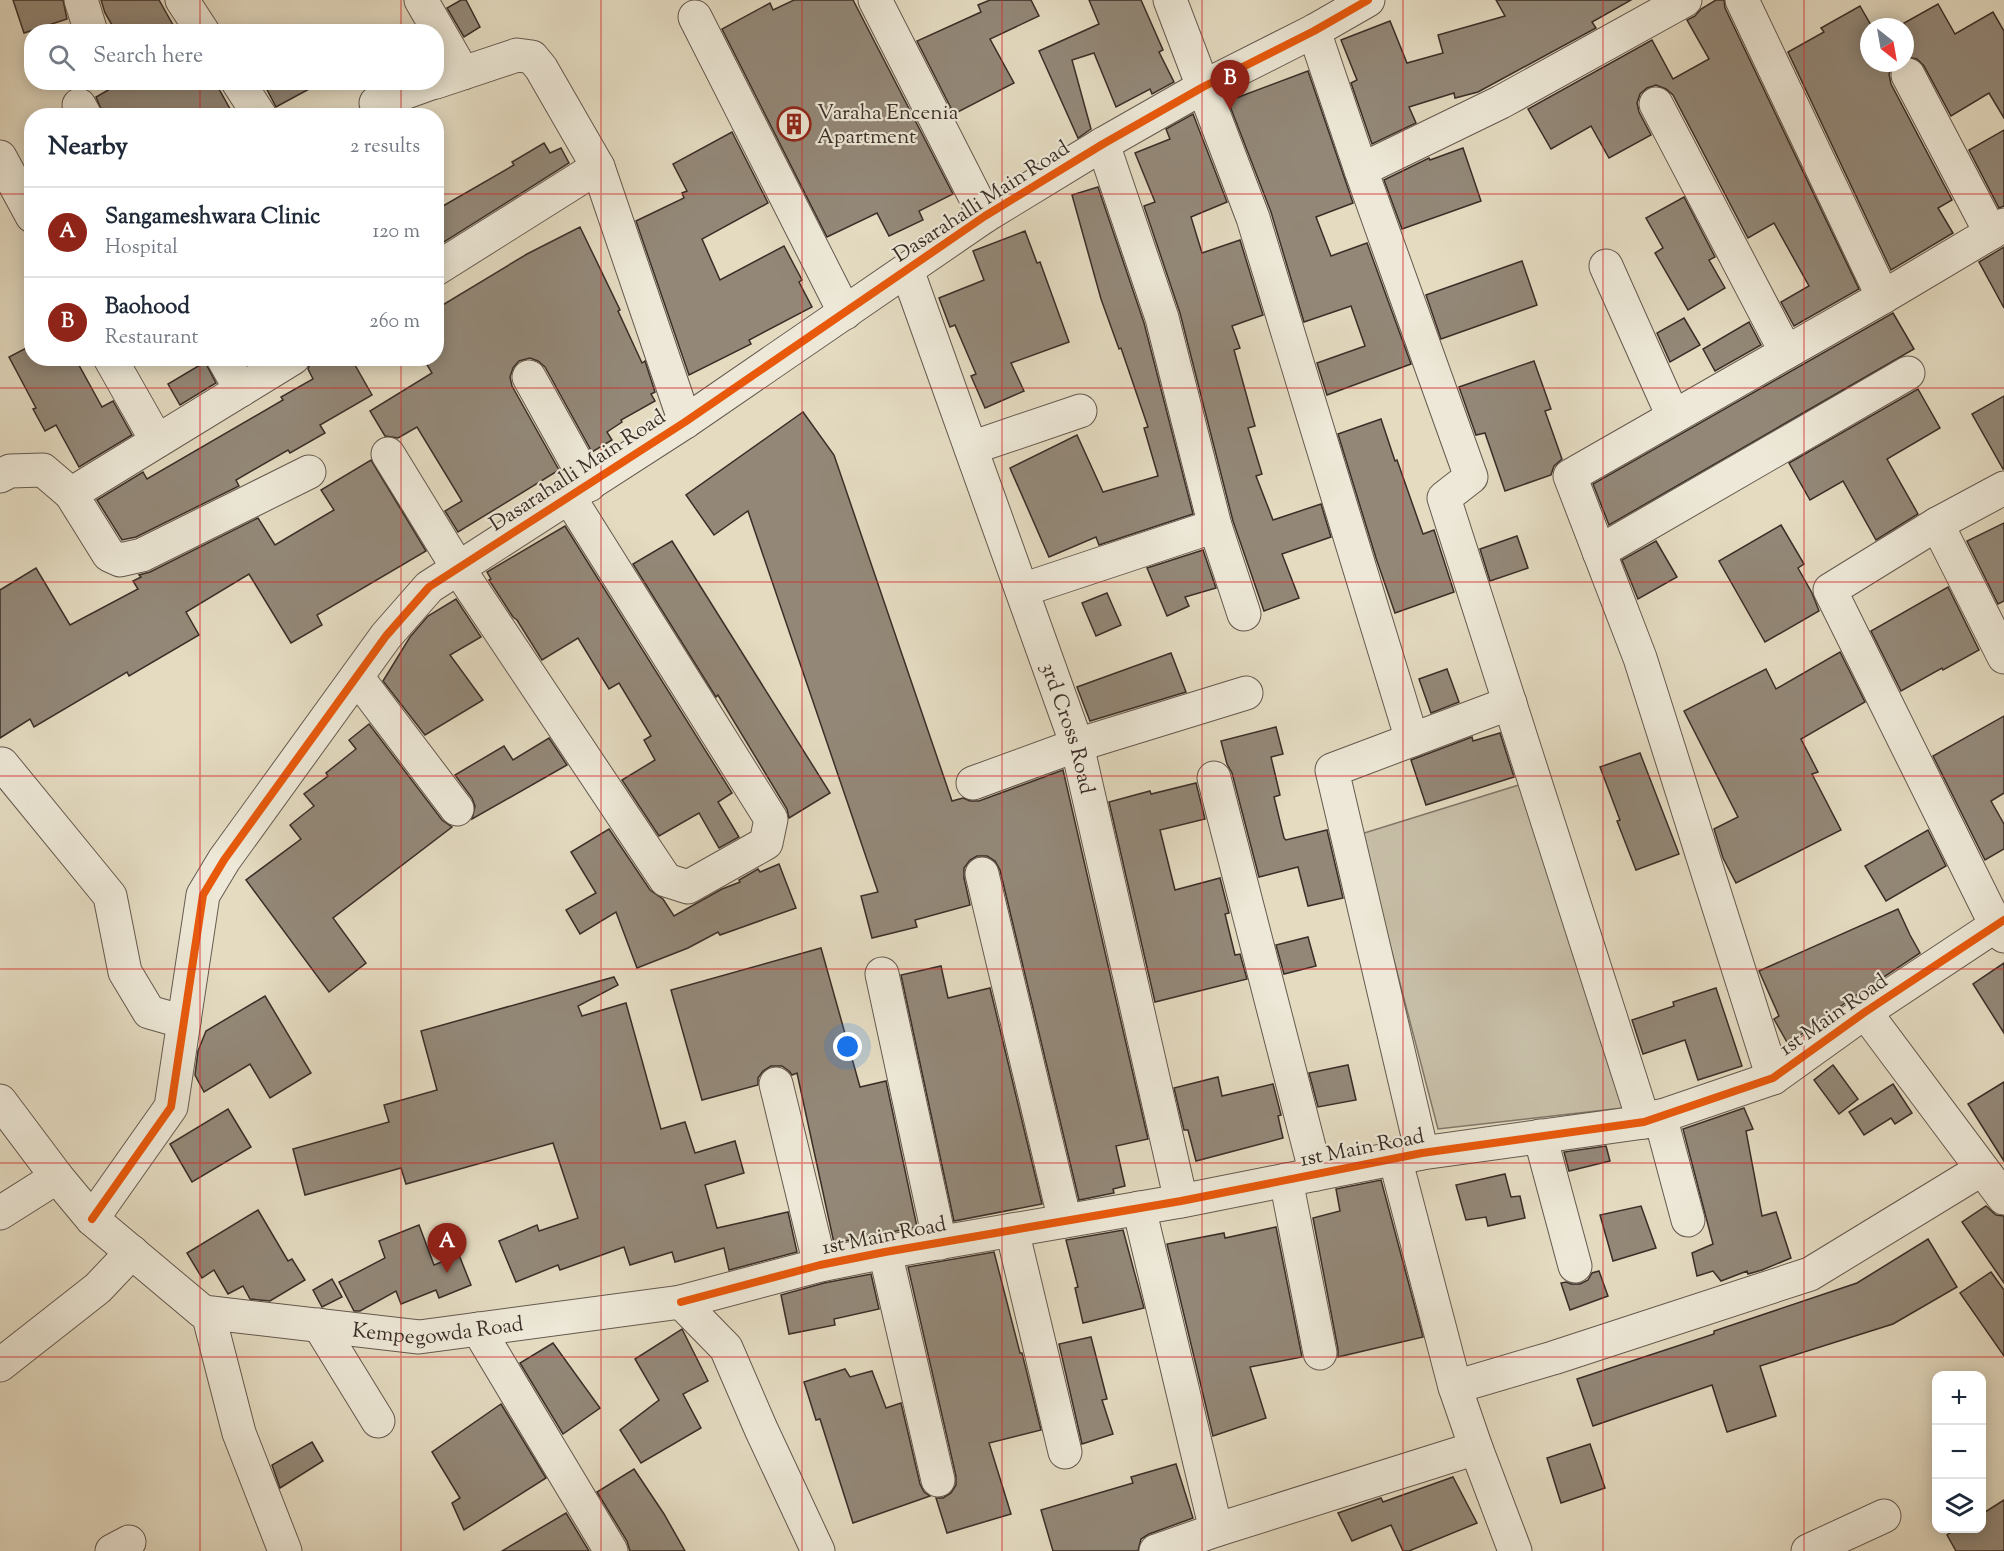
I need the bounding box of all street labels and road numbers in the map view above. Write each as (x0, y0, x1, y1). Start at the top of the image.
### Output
street label: Dasarahalli Main Road (888, 134, 1076, 271)
street label: Dasarahalli Main Road (484, 403, 672, 540)
street label: 3rd Cross Road (1032, 659, 1101, 798)
street label: 1st Main Road (1774, 967, 1894, 1064)
street label: 1st Main Road (1298, 1122, 1427, 1176)
street label: 1st Main Road (820, 1210, 949, 1264)
street label: Kempegowda Road (350, 1310, 526, 1354)

